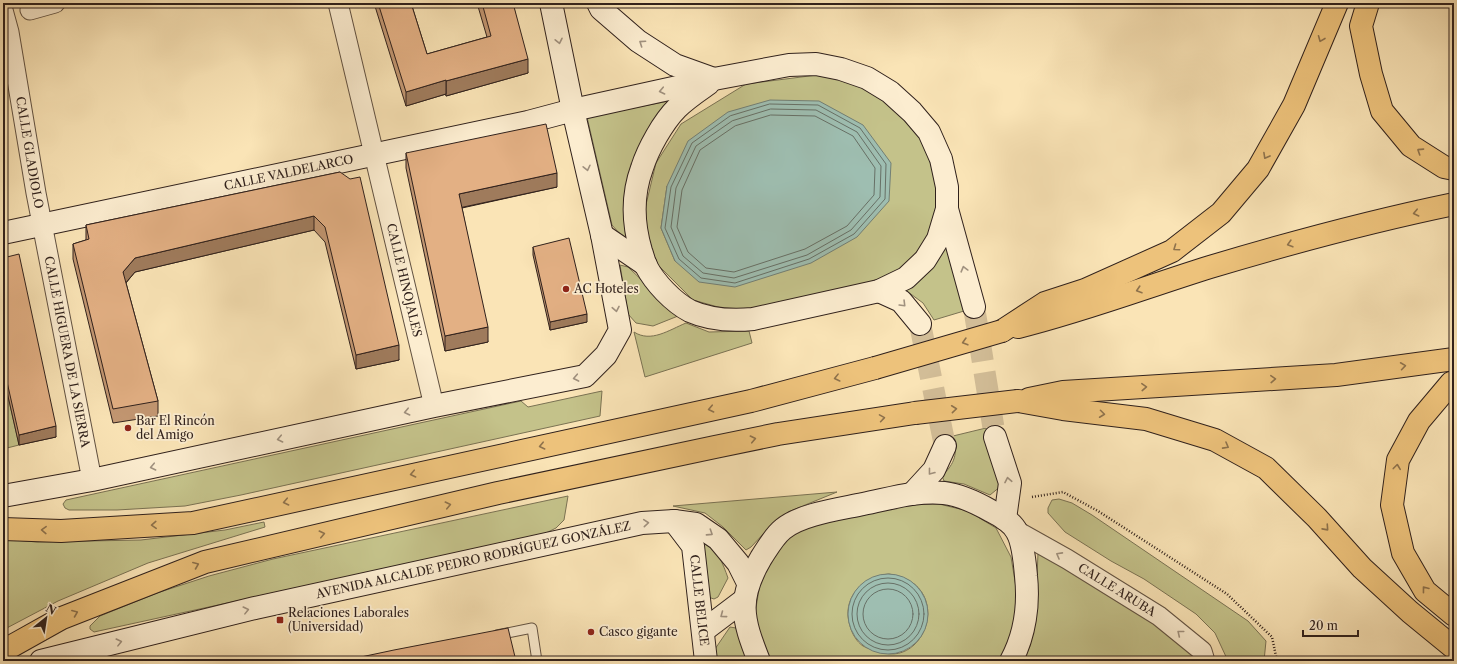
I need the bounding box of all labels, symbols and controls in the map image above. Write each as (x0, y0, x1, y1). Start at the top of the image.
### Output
one-way arrow (1318, 35, 1326, 42)
one-way arrow (554, 38, 563, 44)
one-way arrow (639, 40, 646, 48)
one-way arrow (659, 86, 665, 94)
street label: CALLE GLADIOLO (13, 95, 47, 210)
one-way arrow (1417, 148, 1424, 156)
street label: CALLE VALDELARCO (222, 151, 355, 193)
one-way arrow (1263, 152, 1270, 159)
one-way arrow (582, 165, 590, 171)
one-way arrow (1413, 208, 1419, 216)
street label: CALLE HINOJALES (384, 222, 425, 339)
one-way arrow (1287, 240, 1293, 248)
one-way arrow (1173, 243, 1180, 250)
street label: CALLE HIGUERA DE LA SIERRA (41, 255, 94, 450)
one-way arrow (960, 266, 968, 272)
place label: AC Hoteles (573, 281, 639, 296)
marker: AC Hoteles (561, 284, 571, 294)
one-way arrow (1135, 285, 1142, 294)
one-way arrow (898, 299, 905, 307)
one-way arrow (612, 306, 620, 312)
one-way arrow (961, 337, 968, 346)
one-way arrow (1400, 362, 1406, 371)
one-way arrow (573, 373, 579, 382)
one-way arrow (834, 373, 841, 382)
one-way arrow (1270, 374, 1276, 383)
one-way arrow (1141, 382, 1147, 391)
one-way arrow (951, 404, 957, 413)
one-way arrow (708, 405, 714, 413)
one-way arrow (404, 407, 410, 415)
one-way arrow (1099, 409, 1105, 418)
place label: Bar El Rincón del Amigo (136, 413, 215, 442)
one-way arrow (879, 414, 885, 423)
marker: Bar El Rincón del Amigo (123, 423, 133, 433)
one-way arrow (277, 435, 283, 443)
one-way arrow (750, 435, 756, 443)
one-way arrow (539, 441, 545, 449)
one-way arrow (1222, 442, 1230, 449)
one-way arrow (150, 462, 156, 470)
one-way arrow (1392, 464, 1401, 470)
one-way arrow (929, 468, 936, 475)
one-way arrow (410, 470, 416, 478)
one-way arrow (1005, 477, 1013, 484)
one-way arrow (283, 498, 289, 506)
one-way arrow (445, 501, 452, 509)
street label: AVENIDA ALCALDE PEDRO RODRÍGUEZ GONZÁLEZ (313, 518, 632, 602)
one-way arrow (643, 519, 649, 528)
one-way arrow (151, 521, 157, 530)
one-way arrow (1322, 523, 1329, 531)
one-way arrow (41, 526, 47, 535)
one-way arrow (706, 528, 713, 536)
one-way arrow (319, 531, 325, 539)
one-way arrow (1056, 553, 1063, 560)
street label: CALLE BELICE (687, 554, 712, 647)
street label: CALLE ARUBA (1075, 560, 1160, 620)
one-way arrow (192, 562, 199, 570)
one-way arrow (1423, 587, 1430, 594)
north arrow (26, 598, 66, 638)
text: N (43, 601, 59, 618)
place label: Relaciones Laborales (Universidad) (288, 605, 409, 634)
one-way arrow (242, 607, 249, 615)
one-way arrow (71, 610, 78, 618)
one-way arrow (721, 611, 728, 618)
scale bar (1303, 612, 1358, 638)
marker: Relaciones Laborales (Universidad) (275, 615, 285, 625)
text: 20 m (1309, 618, 1338, 633)
place label: Casco gigante (599, 624, 678, 639)
marker: Casco gigante (586, 627, 596, 637)
one-way arrow (1177, 631, 1184, 638)
one-way arrow (116, 638, 123, 646)

